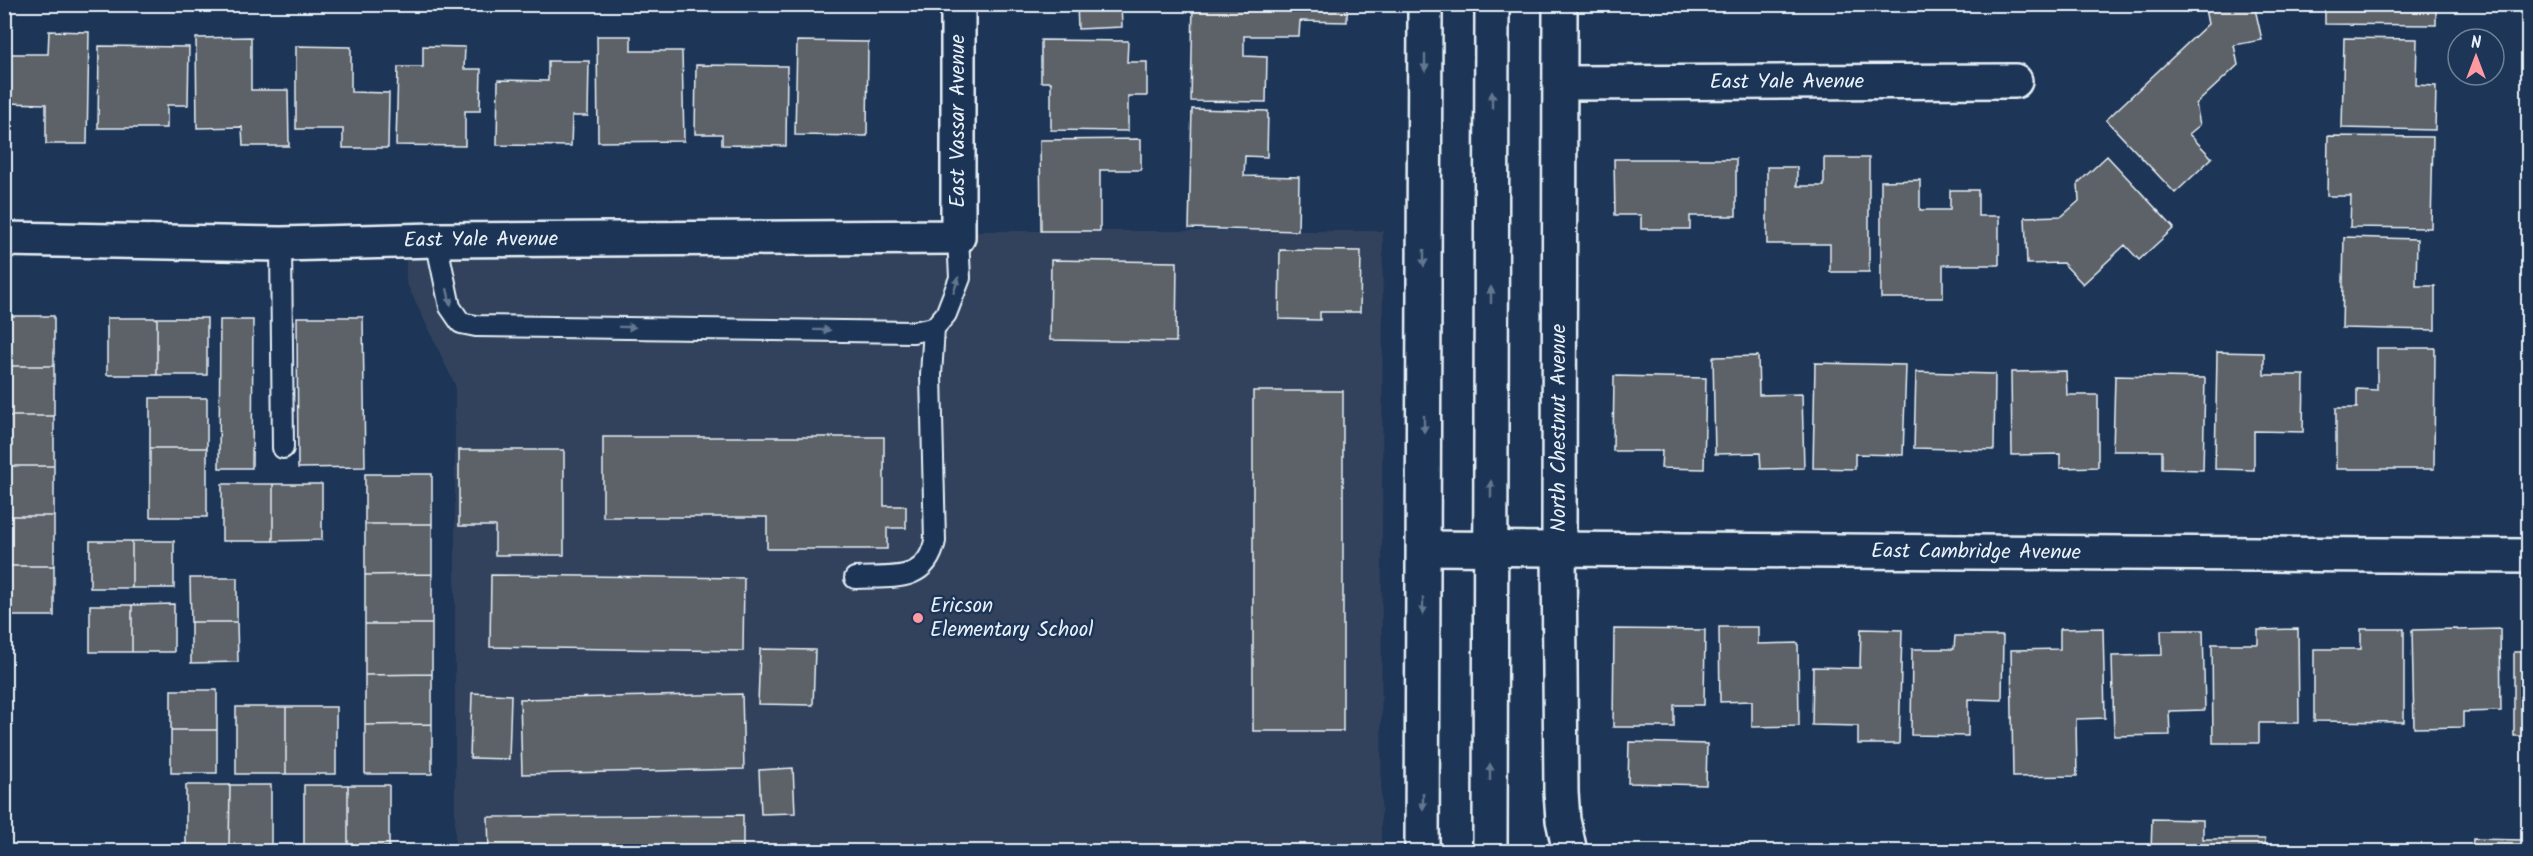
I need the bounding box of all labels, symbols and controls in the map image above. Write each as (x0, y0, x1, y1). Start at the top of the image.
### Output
north arrow (2446, 27, 2506, 87)
text: N (2471, 31, 2481, 56)
street label: East Vassar Avenue (942, 34, 975, 208)
one-way arrow (1420, 53, 1430, 72)
street label: East Yale Avenue (1710, 65, 1865, 99)
one-way arrow (1487, 90, 1497, 109)
street label: East Yale Avenue (403, 223, 559, 257)
one-way arrow (1420, 248, 1429, 267)
one-way arrow (952, 276, 961, 294)
one-way arrow (1486, 285, 1496, 304)
one-way arrow (444, 288, 454, 307)
one-way arrow (617, 323, 636, 332)
street label: North Chestnut Avenue (1543, 323, 1576, 532)
one-way arrow (812, 326, 831, 335)
one-way arrow (1419, 414, 1429, 433)
one-way arrow (1486, 480, 1496, 499)
street label: East Cambridge Avenue (1871, 535, 2082, 569)
place label: Ericson Elementary School (930, 590, 1093, 647)
one-way arrow (1419, 597, 1428, 616)
marker: Ericson Elementary School (911, 611, 925, 625)
one-way arrow (1485, 763, 1495, 782)
one-way arrow (1418, 792, 1427, 811)

